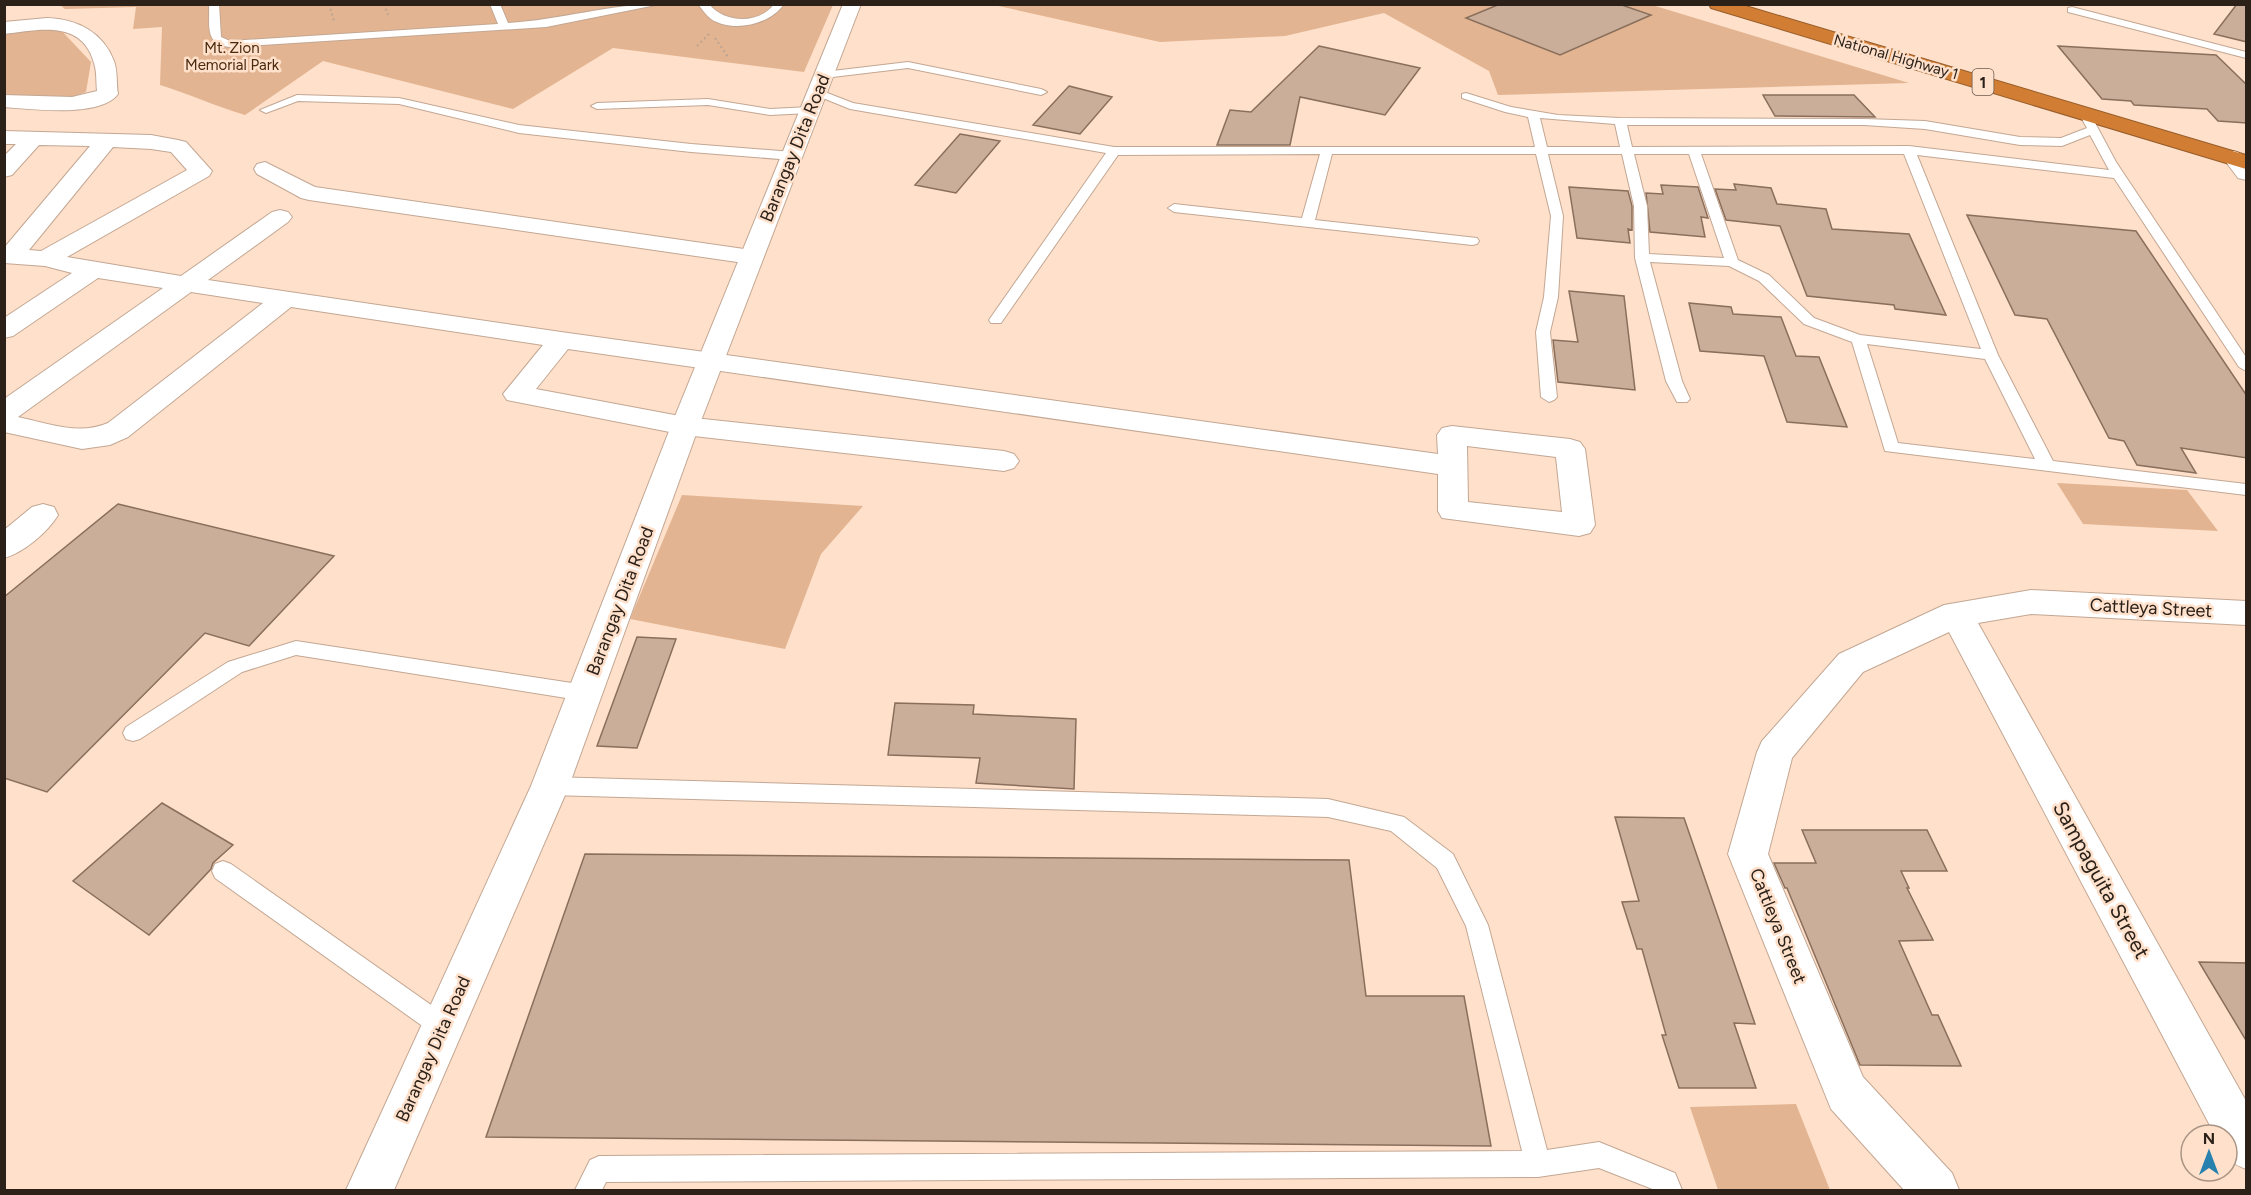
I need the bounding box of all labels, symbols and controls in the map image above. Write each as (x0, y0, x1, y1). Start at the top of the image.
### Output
street label: National Highway 1 (1832, 31, 1960, 83)
park label: Mt. Zion Memorial Park (185, 39, 280, 74)
road number: 1 (1972, 69, 1994, 95)
street label: Barangay Dita Road (755, 71, 835, 225)
street label: Barangay Dita Road (582, 524, 658, 678)
street label: Cattleya Street (2089, 594, 2213, 622)
street label: Sampaguita Street (2048, 797, 2155, 963)
street label: Cattleya Street (1745, 865, 1811, 987)
street label: Barangay Dita Road (391, 973, 475, 1125)
north arrow (2179, 1123, 2239, 1183)
text: N (2203, 1129, 2215, 1148)

